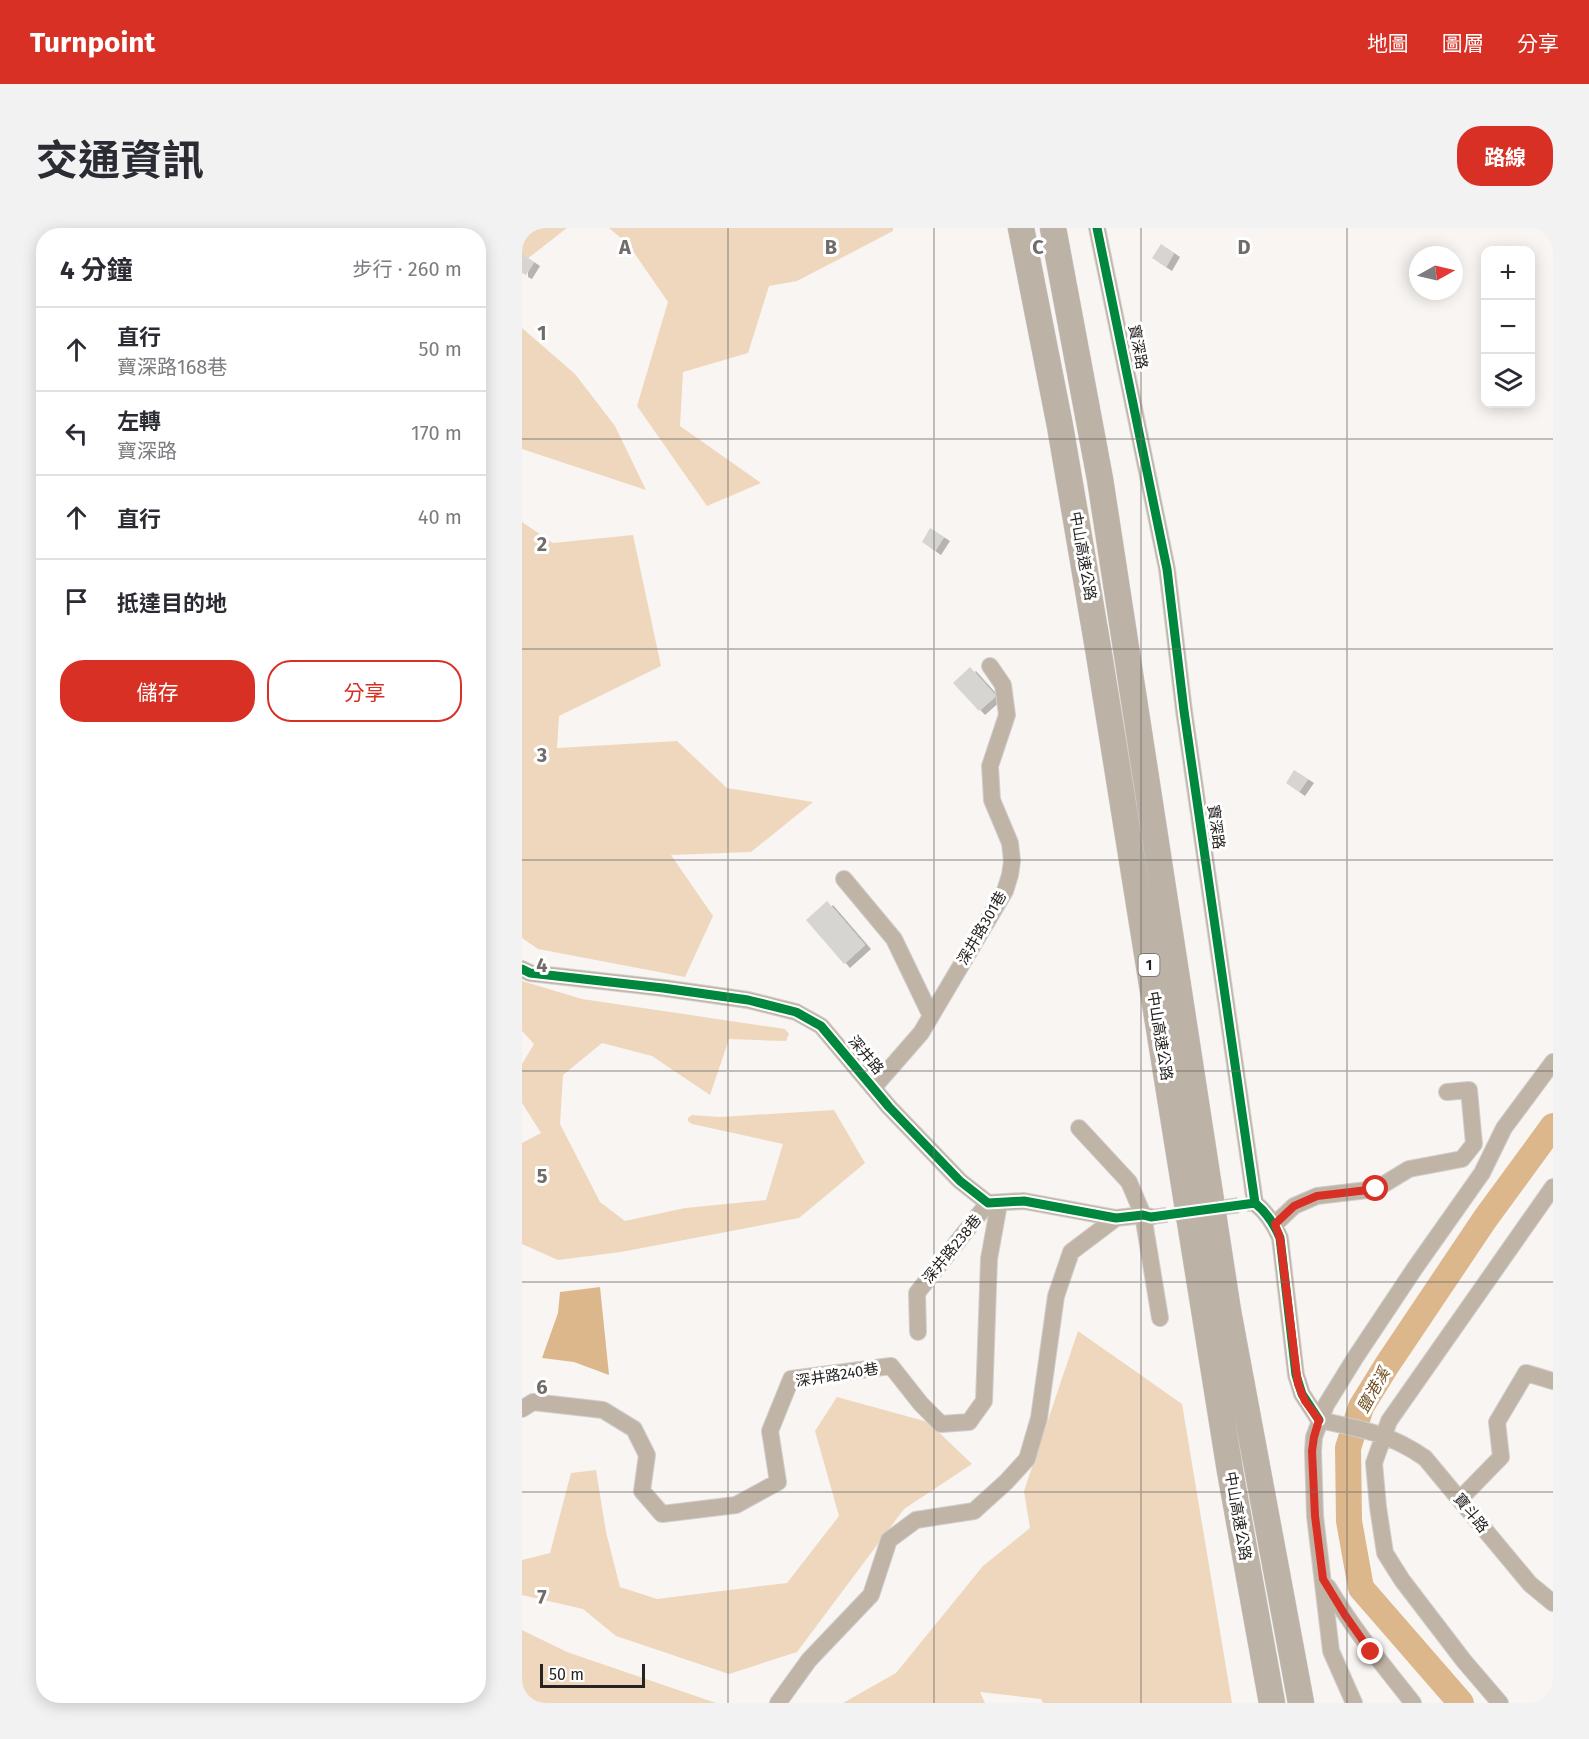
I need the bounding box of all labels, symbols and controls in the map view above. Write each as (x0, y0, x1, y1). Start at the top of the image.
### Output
text: Turnpoint (30, 26, 155, 59)
text: 地圖 (1367, 31, 1409, 57)
text: 圖層 (1442, 31, 1484, 57)
text: 分享 (1517, 31, 1559, 57)
button: 路線 (1457, 126, 1553, 186)
text: 交通資訊 (36, 136, 204, 186)
text: A (618, 235, 632, 259)
text: B (825, 235, 837, 259)
text: C (1032, 235, 1044, 259)
text: D (1237, 235, 1251, 259)
north arrow (1409, 246, 1463, 300)
map controls (1481, 246, 1535, 408)
button: + (1481, 246, 1535, 300)
text: 4 分鐘 (60, 255, 133, 286)
text: 步行 · 260 m (352, 257, 462, 281)
button: − (1481, 300, 1535, 354)
text: 1 (537, 321, 547, 345)
street label: 寶深路 (1125, 323, 1151, 371)
text: 直行 (117, 324, 161, 351)
icon: ahead (60, 333, 93, 366)
text: 50 m (418, 337, 462, 361)
button: layers (1481, 354, 1535, 408)
text: 寶深路168巷 (117, 355, 227, 379)
text: 左轉 (117, 408, 161, 435)
icon: left (60, 417, 93, 450)
text: 170 m (411, 421, 462, 445)
text: 寶深路 (117, 439, 177, 463)
icon: ahead (60, 501, 93, 534)
text: 40 m (418, 505, 462, 529)
text: 直行 (117, 506, 161, 533)
street label: 中山高速公路 (1066, 510, 1100, 602)
text: 2 (537, 532, 547, 556)
icon: arrive (60, 585, 93, 618)
text: 抵達目的地 (117, 590, 227, 617)
button: 儲存 (60, 660, 255, 722)
button: 分享 (267, 660, 462, 722)
text: 3 (536, 743, 547, 767)
street label: 寶深路 (1204, 803, 1228, 851)
street label: 深井路301巷 (954, 888, 1010, 968)
text: 4 (536, 953, 548, 977)
road number: 1 (1138, 954, 1160, 976)
street label: 中山高速公路 (1144, 990, 1176, 1082)
street label: 深井路 (845, 1032, 887, 1078)
text: 5 (537, 1164, 548, 1188)
route start (1362, 1175, 1388, 1201)
street label: 深井路238巷 (919, 1211, 985, 1287)
street label: 深井路240巷 (794, 1360, 880, 1390)
water label: 鹽港溪 (1353, 1363, 1394, 1416)
text: 6 (536, 1375, 548, 1399)
street label: 中山高速公路 (1221, 1470, 1255, 1562)
street label: 寶斗路 (1450, 1490, 1492, 1536)
text: 7 (537, 1585, 547, 1609)
route end (1357, 1638, 1383, 1664)
scale bar (540, 1661, 645, 1688)
text: 50 m (549, 1665, 584, 1684)

